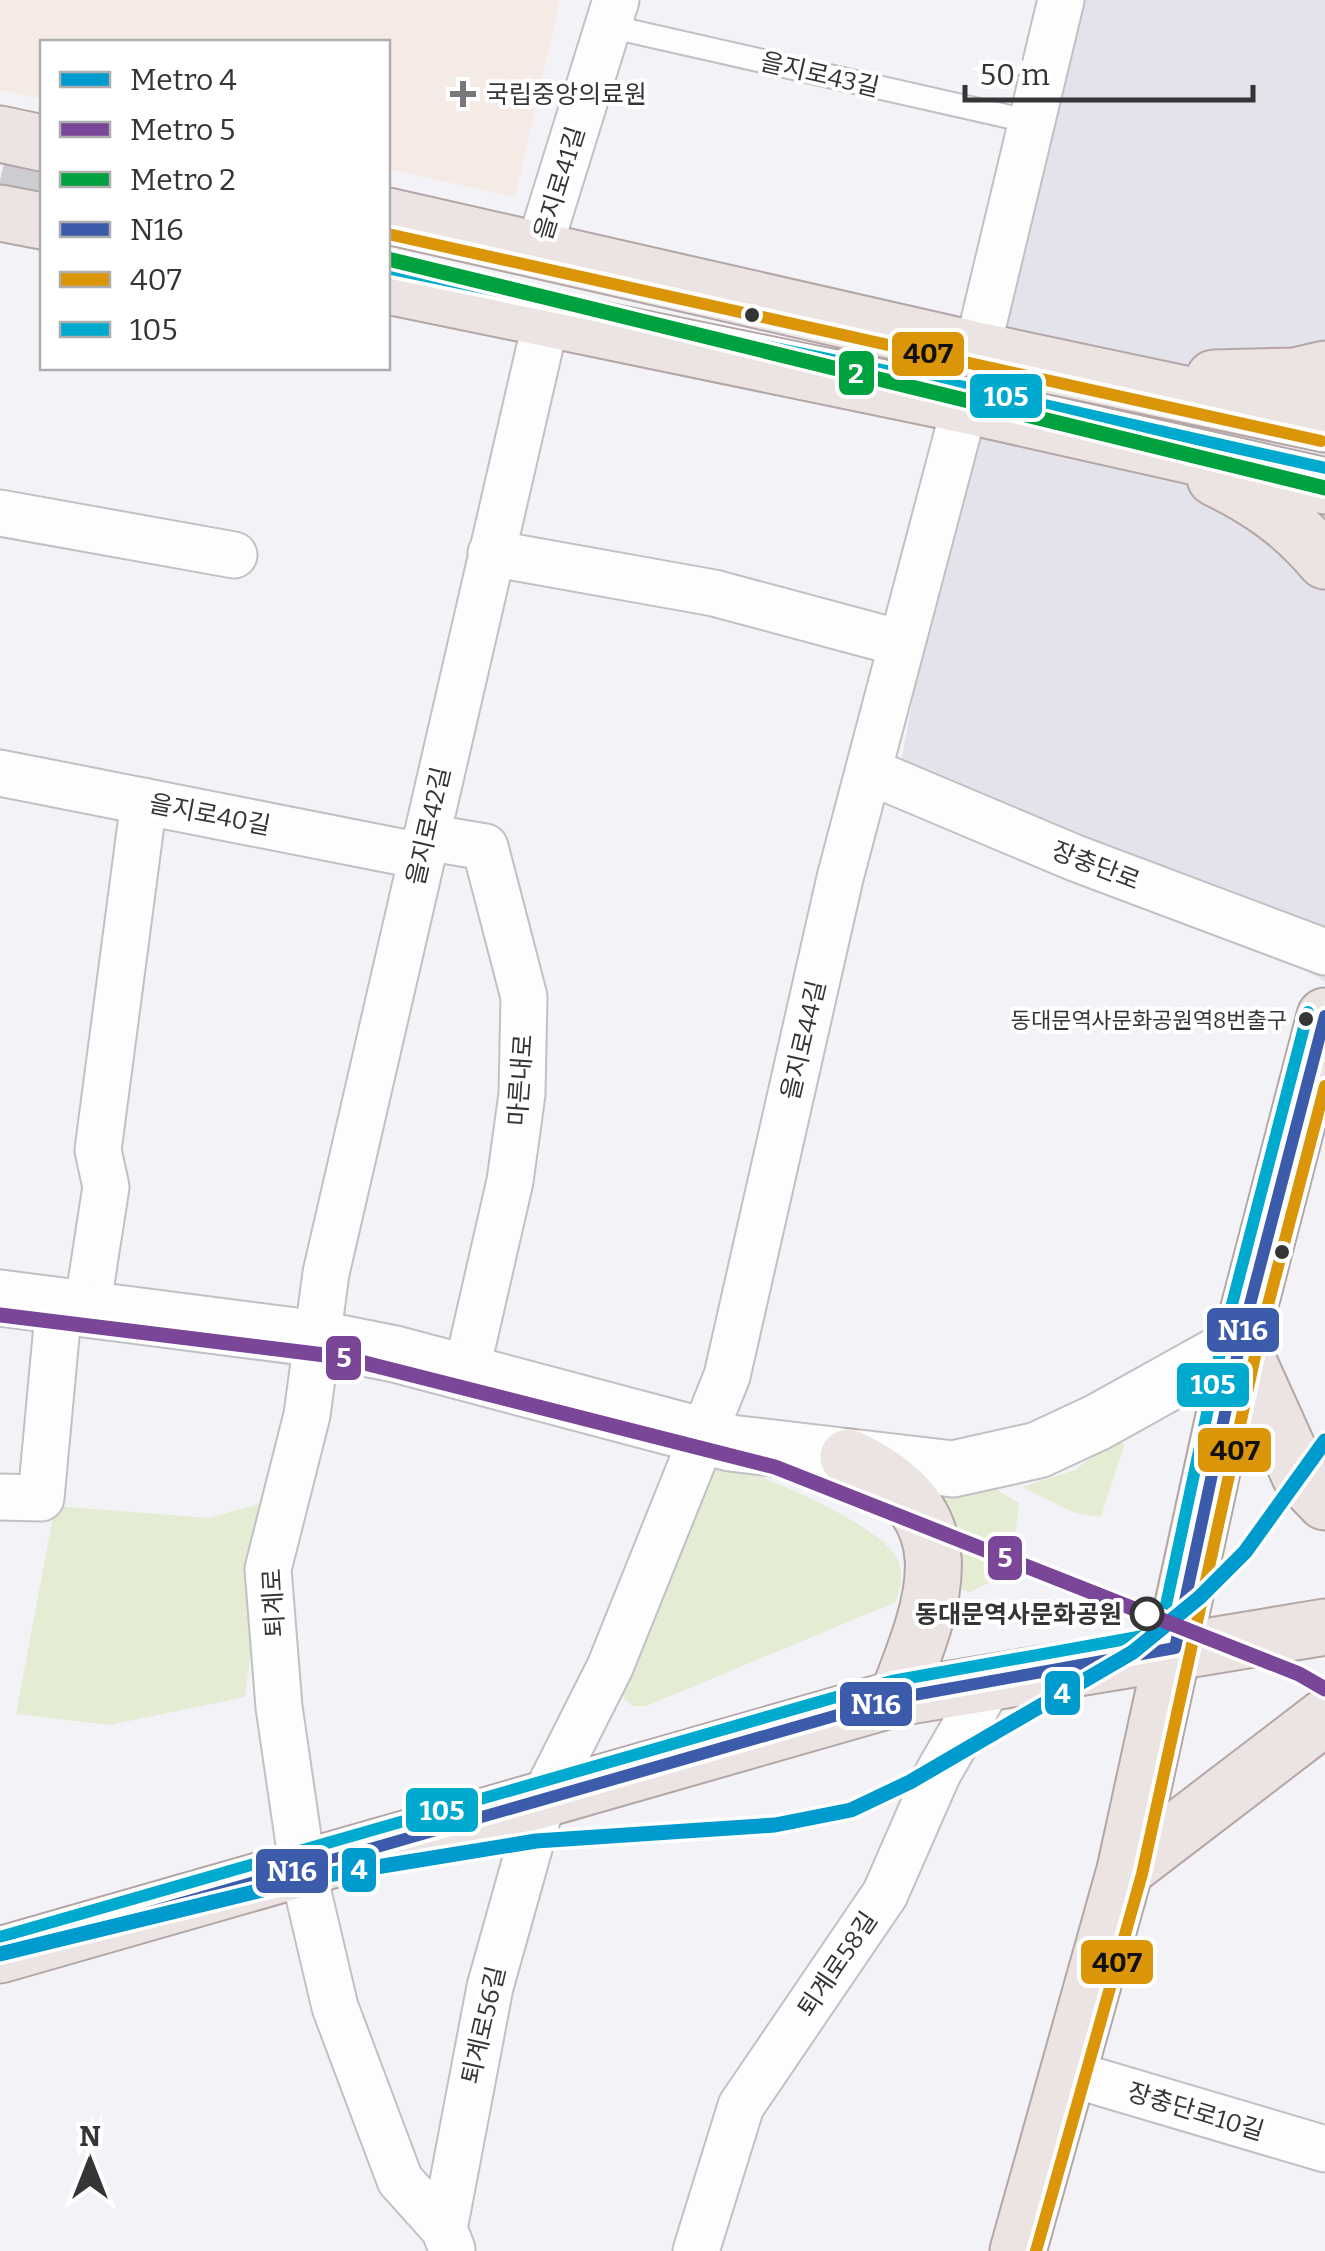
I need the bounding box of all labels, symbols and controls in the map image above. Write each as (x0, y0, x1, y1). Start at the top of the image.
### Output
legend (40, 40, 390, 370)
scale bar (965, 40, 1252, 102)
street label: 을지로43길 (758, 47, 882, 103)
text: 50 m (980, 57, 1050, 93)
text: Metro 4 (130, 62, 237, 98)
place label: 국립중앙의료원 (486, 80, 647, 110)
marker: 국립중앙의료원 (450, 81, 476, 107)
text: Metro 5 (130, 112, 235, 148)
street label: 을지로41길 (529, 123, 591, 244)
text: Metro 2 (130, 162, 236, 198)
text: N16 (130, 212, 184, 248)
text: 407 (130, 262, 182, 298)
unlabelled marker (742, 305, 762, 325)
text: 105 (130, 312, 177, 348)
line badge: 407 (890, 330, 966, 378)
text: 407 (903, 337, 953, 370)
line badge: 2 (837, 349, 876, 397)
text: 2 (848, 357, 864, 390)
line badge: 105 (968, 372, 1044, 420)
text: 105 (983, 380, 1029, 413)
street label: 을지로42길 (401, 764, 457, 888)
street label: 을지로40길 (147, 789, 273, 841)
street label: 장충단로 (1047, 835, 1144, 896)
street label: 을지로44길 (776, 978, 832, 1103)
place label: 동대문역사문화공원역8번출구 (1011, 1007, 1287, 1034)
marker: 동대문역사문화공원역8번출구 (1296, 1009, 1316, 1029)
street label: 마른내로 (503, 1033, 539, 1127)
unlabelled marker (1272, 1242, 1292, 1262)
line badge: N16 (1205, 1306, 1281, 1354)
text: N16 (1218, 1314, 1268, 1347)
line badge: 5 (324, 1334, 363, 1382)
text: 5 (336, 1341, 352, 1374)
line badge: 105 (1175, 1361, 1251, 1409)
text: 105 (1190, 1368, 1236, 1401)
line badge: 407 (1196, 1426, 1273, 1474)
text: 407 (1210, 1434, 1260, 1467)
line badge: 5 (986, 1534, 1024, 1582)
text: 5 (997, 1541, 1013, 1574)
street label: 퇴계로 (257, 1568, 291, 1638)
marker: 동대문역사문화공원 (1131, 1598, 1163, 1630)
place label: 동대문역사문화공원 (915, 1600, 1122, 1630)
line badge: 4 (1043, 1669, 1082, 1717)
text: 4 (1053, 1677, 1071, 1710)
line badge: N16 (838, 1680, 914, 1728)
text: N16 (851, 1688, 901, 1721)
line badge: 105 (404, 1786, 480, 1834)
text: 105 (419, 1794, 465, 1827)
line badge: 4 (340, 1846, 378, 1894)
line badge: N16 (254, 1847, 330, 1895)
text: 4 (350, 1853, 368, 1886)
text: N16 (267, 1855, 317, 1888)
street label: 퇴계로58길 (792, 1906, 884, 2023)
line badge: 407 (1079, 1938, 1155, 1986)
text: 407 (1092, 1946, 1142, 1979)
street label: 퇴계로56길 (456, 1963, 512, 2087)
street label: 장충단로10길 (1124, 2077, 1268, 2147)
north arrow (40, 2111, 140, 2211)
text: N (79, 2120, 101, 2153)

